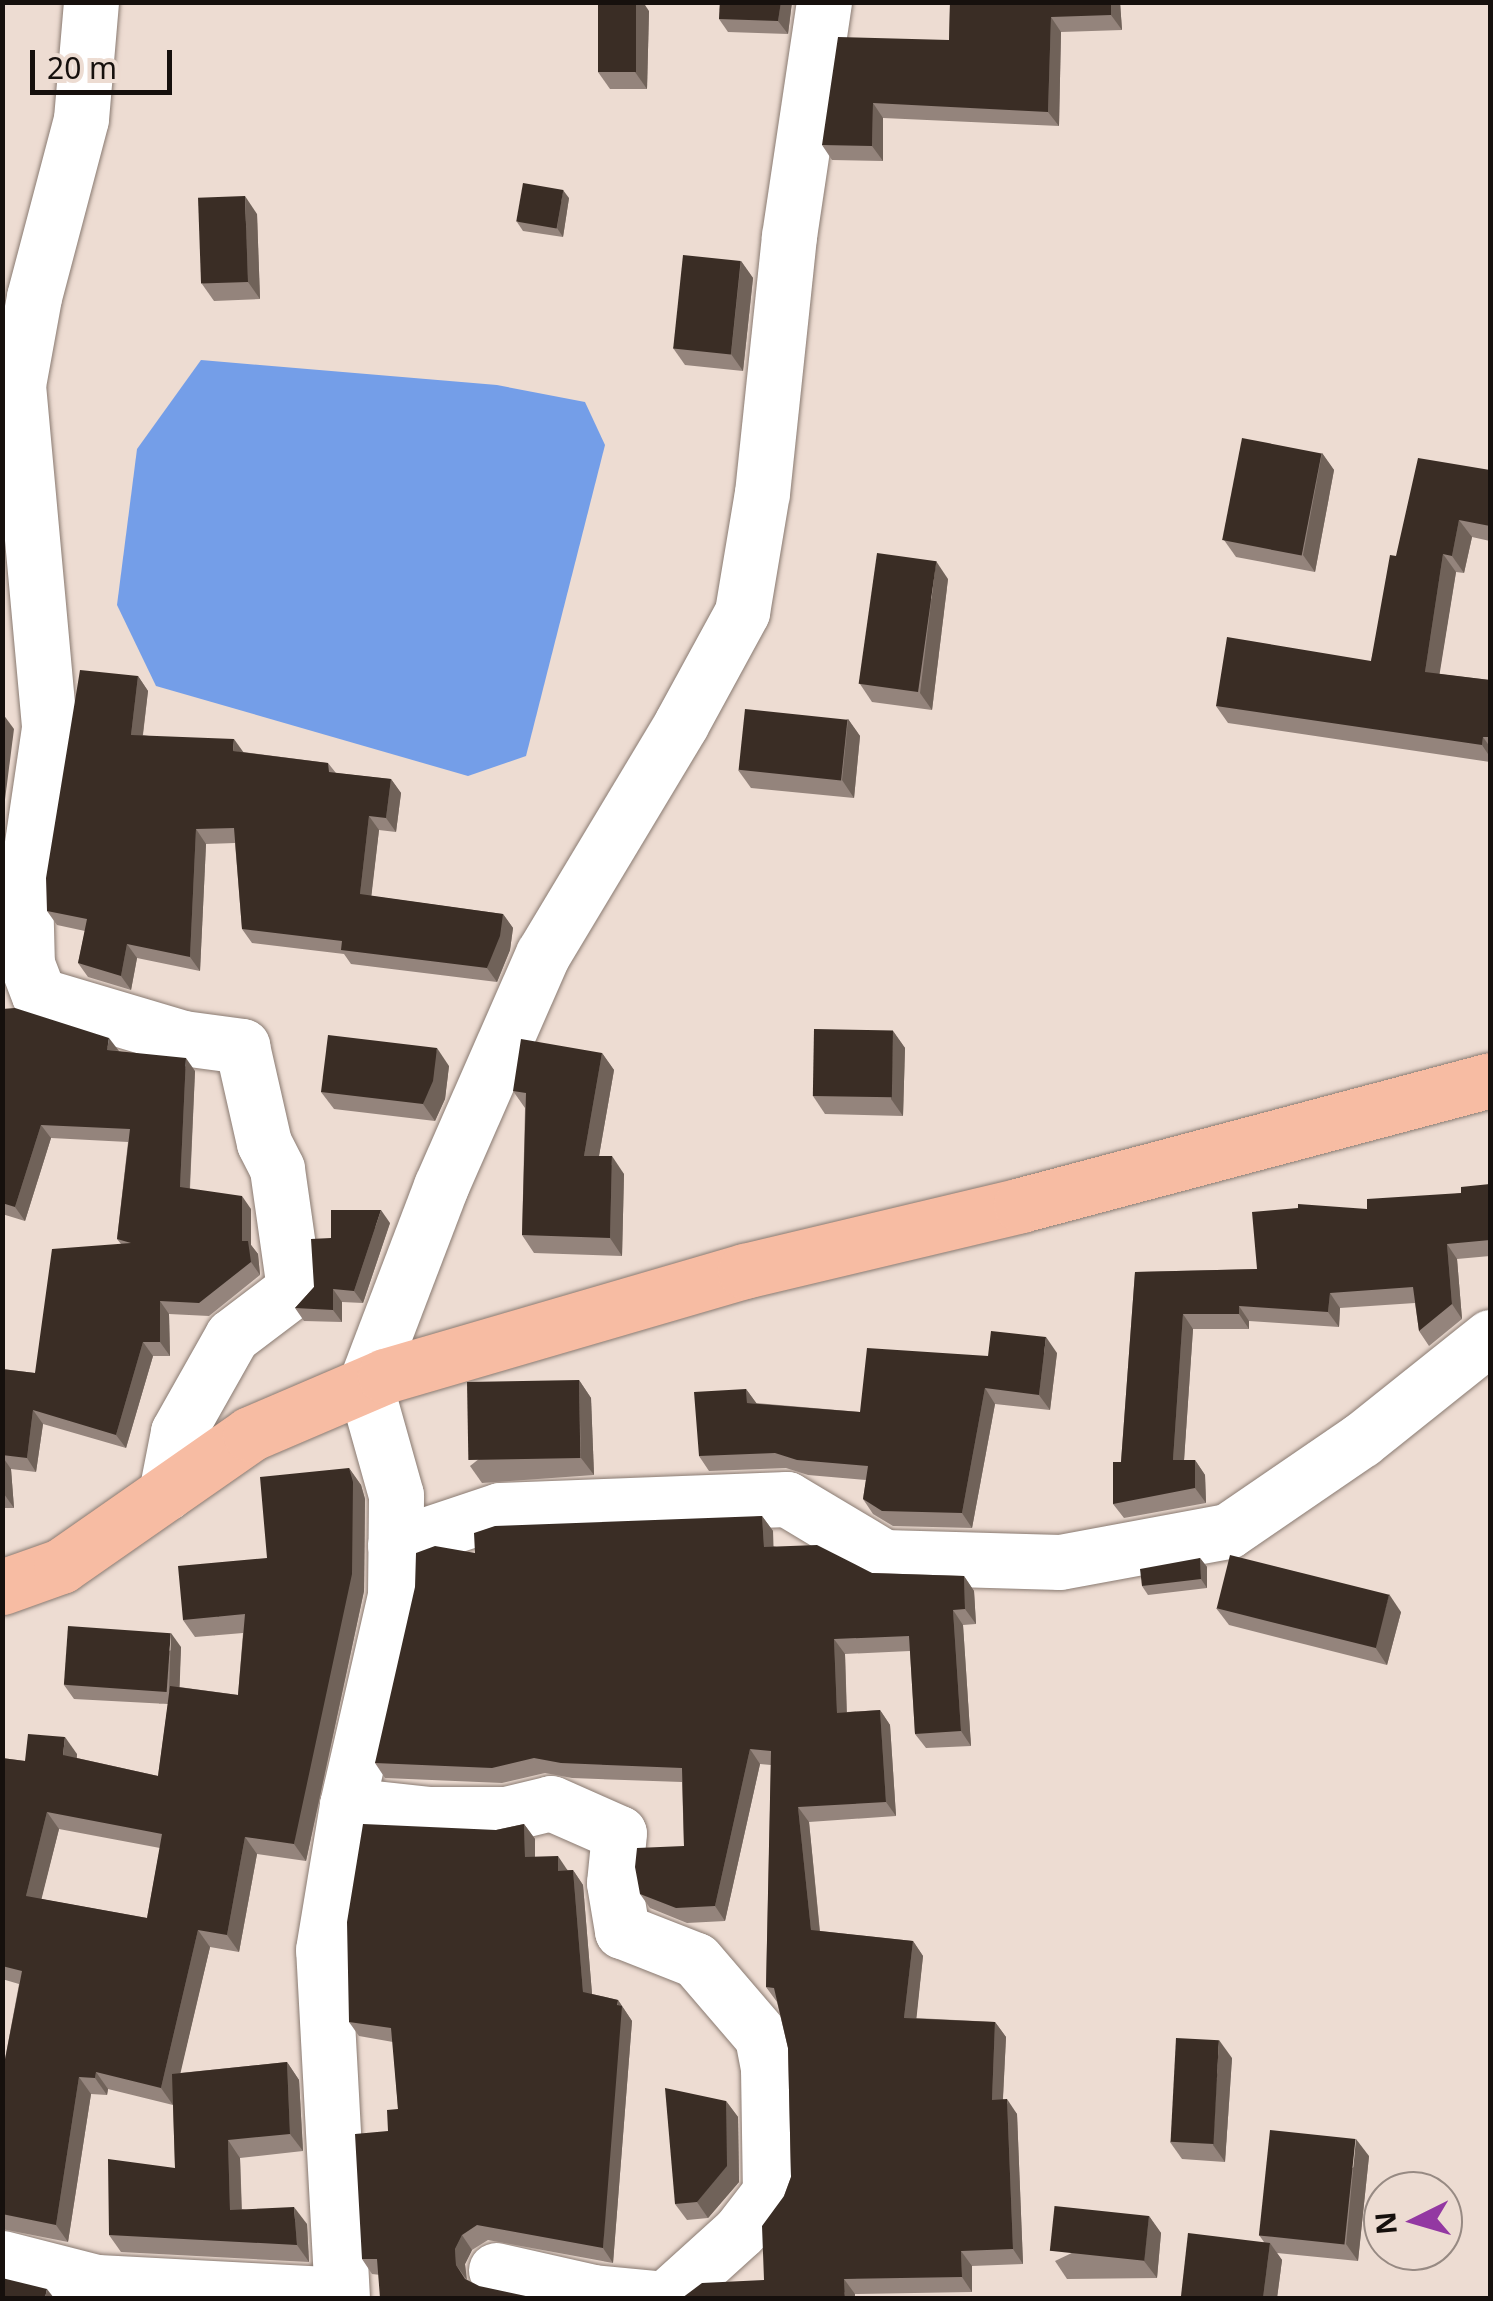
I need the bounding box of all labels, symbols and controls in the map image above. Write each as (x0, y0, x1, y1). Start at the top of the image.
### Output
scale bar (35, 30, 178, 92)
text: 20 m (47, 47, 117, 88)
north arrow (1363, 2171, 1463, 2271)
text: N (1365, 2210, 1405, 2236)

